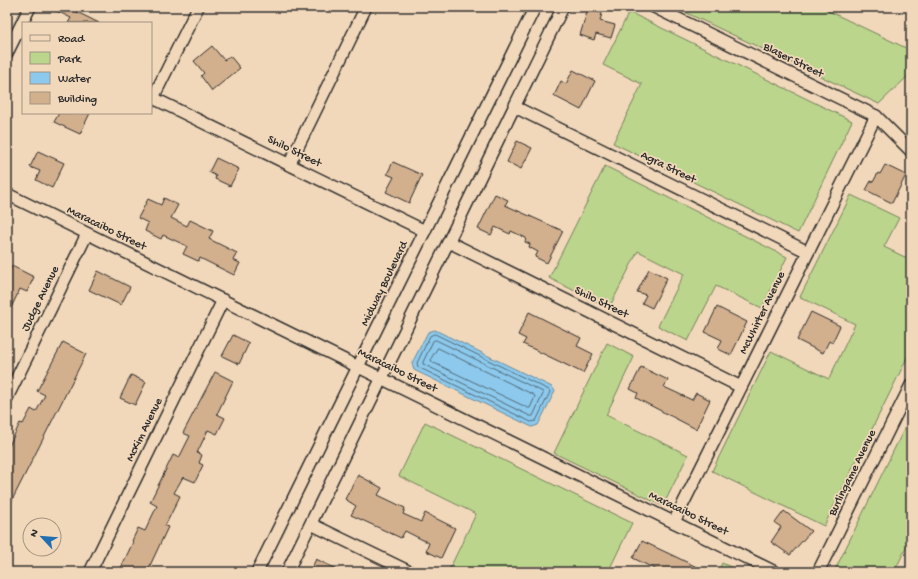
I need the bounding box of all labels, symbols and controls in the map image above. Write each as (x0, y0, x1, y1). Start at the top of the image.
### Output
legend (22, 22, 152, 114)
text: Road (58, 33, 85, 47)
street label: Blaser Street (760, 40, 826, 82)
text: Park (57, 53, 83, 67)
text: Water (58, 73, 92, 87)
text: Building (57, 93, 97, 107)
street label: Shilo Street (265, 133, 324, 172)
street label: Agra Street (638, 149, 699, 188)
street label: Maracaibo Street (64, 204, 149, 255)
street label: Midway Boulevard (358, 238, 412, 329)
street label: Judge Avenue (19, 263, 63, 334)
street label: McWhirter Avenue (737, 269, 789, 357)
street label: Shilo Street (572, 284, 631, 323)
street label: Maracaibo Street (355, 346, 440, 397)
street label: McKim Avenue (124, 395, 167, 464)
street label: Burlingame Avenue (826, 427, 880, 519)
street label: Maracaibo Street (646, 489, 731, 540)
north arrow (22, 517, 62, 557)
text: N (28, 528, 42, 539)

